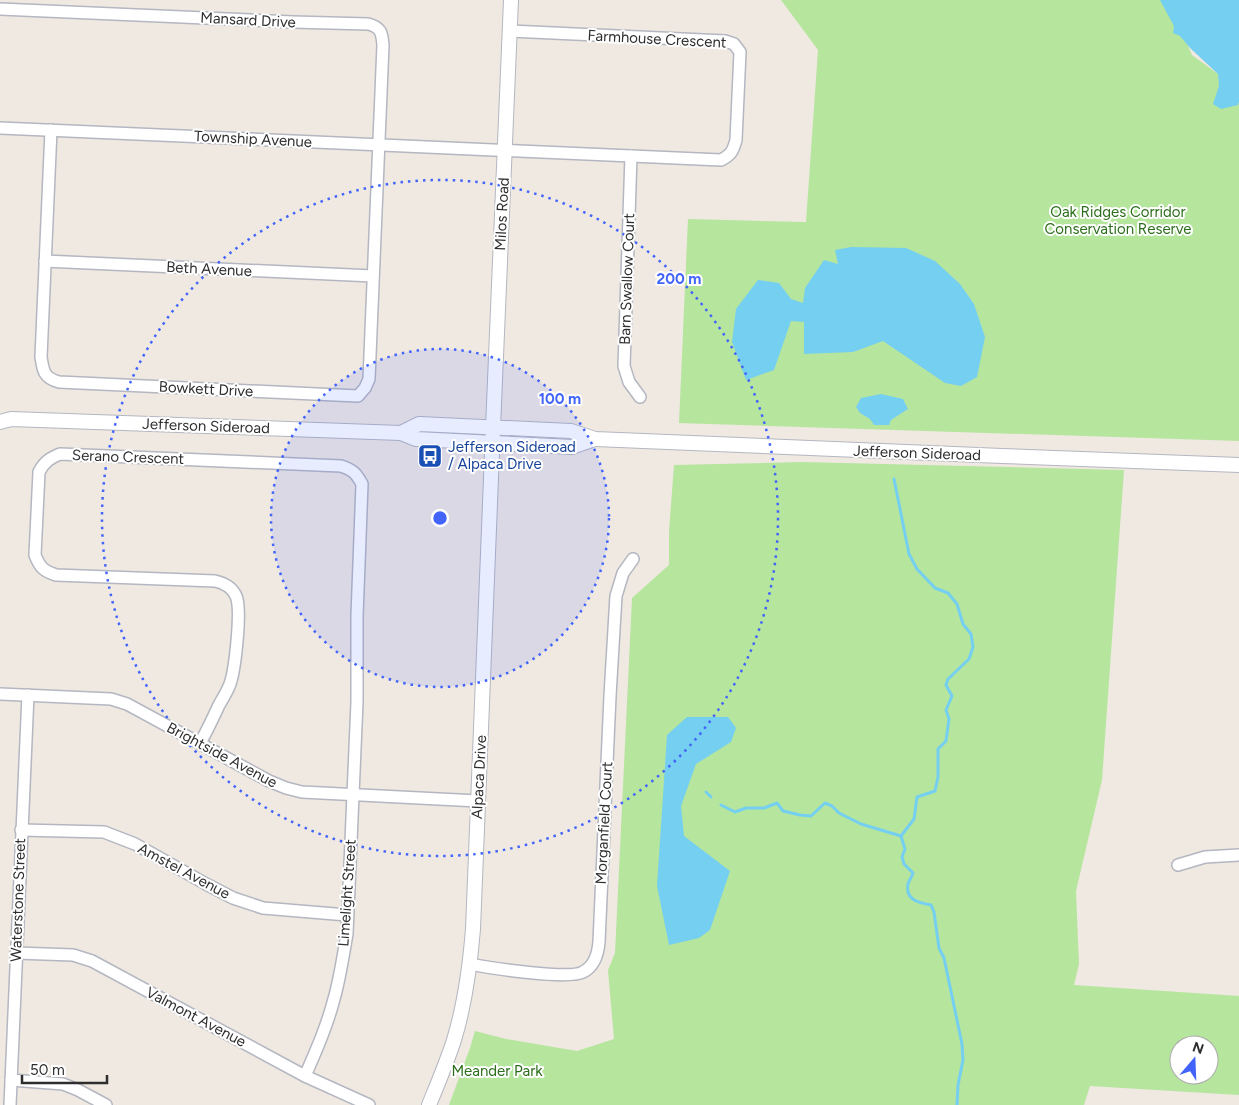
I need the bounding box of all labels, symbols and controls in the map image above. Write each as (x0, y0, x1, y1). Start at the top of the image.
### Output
street label: Mansard Drive (200, 9, 296, 31)
street label: Farmhouse Crescent (587, 26, 727, 52)
street label: Township Avenue (194, 127, 312, 151)
street label: Milos Road (491, 177, 513, 251)
park label: Oak Ridges Corridor Conservation Reserve (1045, 203, 1191, 238)
street label: Barn Swallow Court (616, 213, 638, 345)
street label: Beth Avenue (166, 258, 252, 280)
text: 200 m (657, 270, 701, 288)
street label: Bowkett Drive (158, 378, 254, 400)
text: 100 m (539, 390, 581, 408)
street label: Jefferson Sideroad (142, 415, 270, 437)
place label: Jefferson Sideroad / Alpaca Drive (448, 438, 576, 473)
street label: Jefferson Sideroad (853, 442, 981, 464)
bus stop icon: Jefferson Sideroad / Alpaca Drive (417, 443, 443, 469)
street label: Serano Crescent (72, 446, 185, 468)
centre of rings (431, 509, 449, 527)
street label: Brightside Avenue (164, 718, 280, 792)
street label: Alpaca Drive (468, 735, 490, 819)
street label: Morganfield Court (592, 761, 616, 885)
street label: Waterstone Street (7, 837, 29, 962)
street label: Limelight Street (334, 838, 360, 947)
street label: Amstel Avenue (135, 839, 233, 903)
street label: Valmont Avenue (143, 983, 249, 1051)
north arrow (1169, 1035, 1219, 1085)
text: N (1190, 1038, 1206, 1058)
scale bar (22, 1052, 108, 1084)
text: 50 m (30, 1061, 65, 1079)
park label: Meander Park (451, 1062, 543, 1080)

